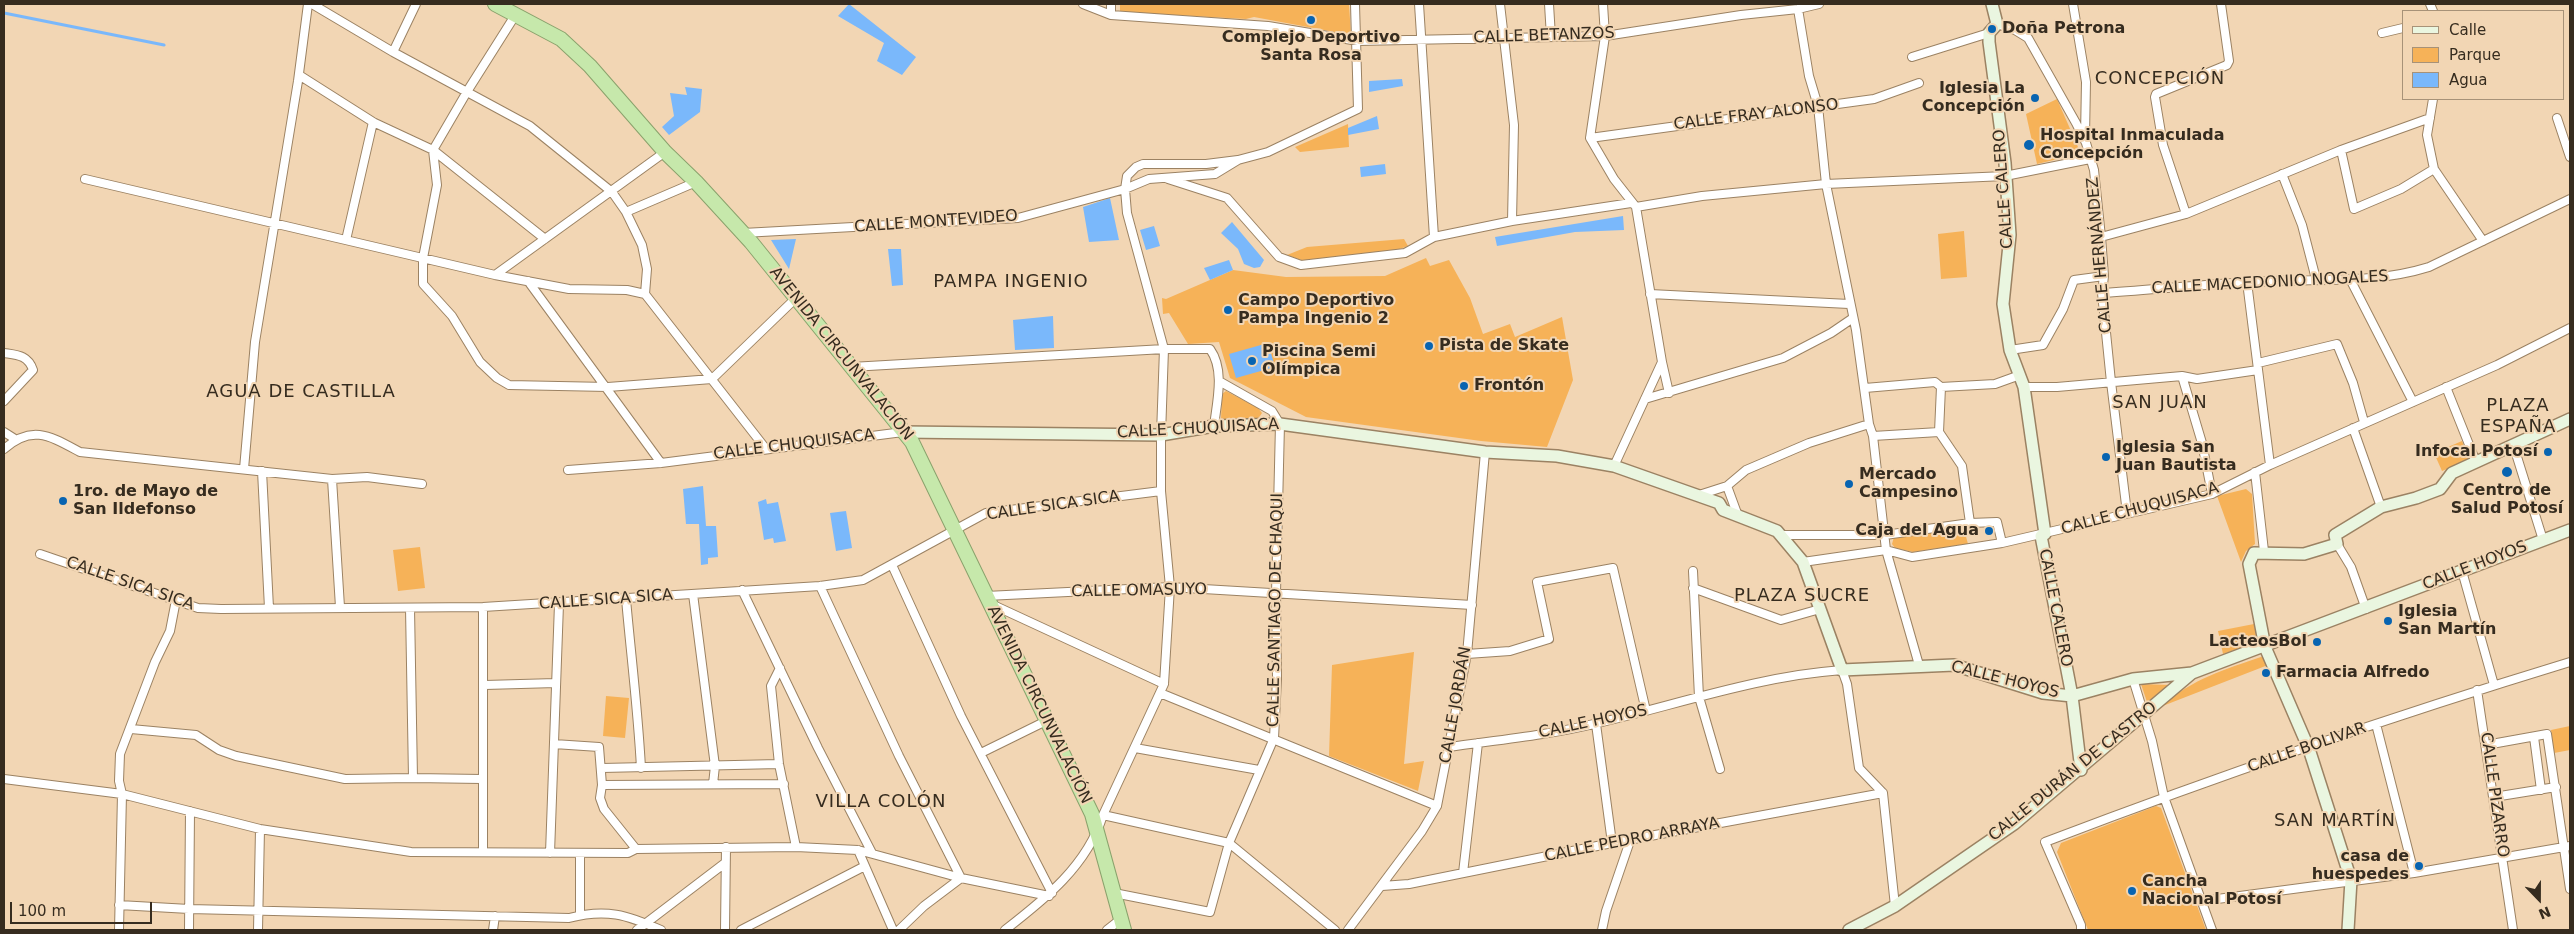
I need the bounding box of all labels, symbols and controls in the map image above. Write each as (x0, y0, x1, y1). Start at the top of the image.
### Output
legend (2402, 10, 2564, 100)
marker: Complejo Deportivo Santa Rosa (1305, 14, 1317, 26)
place label: Doña Petrona (2002, 19, 2125, 39)
text: Calle (2449, 21, 2486, 39)
marker: Doña Petrona (1986, 23, 1998, 35)
street label: CALLE BETANZOS (1473, 24, 1615, 48)
place label: Complejo Deportivo Santa Rosa (1222, 28, 1400, 66)
text: Parque (2449, 46, 2501, 64)
district label: CONCEPCIÓN (2093, 68, 2227, 90)
text: Agua (2449, 71, 2487, 89)
place label: Iglesia La Concepción (1922, 79, 2025, 117)
marker: Iglesia La Concepción (2029, 92, 2041, 104)
street label: CALLE FRAY ALONSO (1672, 95, 1840, 135)
place label: Hospital Inmaculada Concepción (2040, 126, 2225, 164)
street label: CALLE CALERO (1990, 128, 2018, 250)
marker: Hospital Inmaculada Concepción (2022, 138, 2036, 152)
street label: CALLE HERNÁNDEZ (2084, 176, 2116, 334)
street label: CALLE MONTEVIDEO (853, 207, 1019, 237)
street label: AVENIDA CIRCUNVALACIÓN (765, 263, 917, 445)
street label: CALLE MACEDONIO NOGALES (2151, 267, 2389, 299)
district label: PAMPA INGENIO (932, 271, 1090, 293)
place label: Campo Deportivo Pampa Ingenio 2 (1238, 291, 1394, 329)
marker: Campo Deportivo Pampa Ingenio 2 (1222, 304, 1234, 316)
place label: Pista de Skate (1439, 336, 1569, 356)
marker: Pista de Skate (1423, 340, 1435, 352)
place label: Piscina Semi Olímpica (1262, 342, 1376, 380)
marker: Piscina Semi Olímpica (1246, 355, 1258, 367)
place label: Frontón (1474, 376, 1544, 396)
marker: Frontón (1458, 380, 1470, 392)
district label: AGUA DE CASTILLA (204, 381, 398, 403)
district label: SAN JUAN (2111, 392, 2209, 414)
district label: PLAZA ESPAÑA (2479, 395, 2557, 438)
street label: CALLE CHUQUISACA (1116, 415, 1280, 443)
street label: CALLE CHUQUISACA (712, 426, 876, 464)
place label: Iglesia San Juan Bautista (2116, 438, 2237, 476)
place label: Infocal Potosí (2415, 442, 2538, 462)
marker: Infocal Potosí (2542, 446, 2554, 458)
marker: Iglesia San Juan Bautista (2100, 451, 2112, 463)
place label: Mercado Campesino (1859, 465, 1958, 503)
marker: Centro de Salud Potosí (2500, 465, 2514, 479)
marker: Mercado Campesino (1843, 478, 1855, 490)
street label: CALLE CHUQUISACA (2059, 479, 2221, 539)
place label: Centro de Salud Potosí (2451, 481, 2563, 519)
place label: 1ro. de Mayo de San Ildefonso (73, 482, 218, 520)
street label: CALLE SICA SICA (985, 487, 1121, 525)
street label: CALLE SANTIAGO DE CHAQUI (1264, 493, 1288, 727)
marker: 1ro. de Mayo de San Ildefonso (57, 495, 69, 507)
place label: Caja del Agua (1855, 521, 1979, 541)
marker: Caja del Agua (1983, 525, 1995, 537)
street label: CALLE HOYOS (2420, 537, 2530, 595)
street label: CALLE CALERO (2034, 547, 2076, 669)
street label: CALLE SICA SICA (63, 553, 197, 615)
street label: CALLE OMASUYO (1071, 580, 1207, 602)
district label: PLAZA SUCRE (1733, 585, 1871, 607)
street label: CALLE SICA SICA (538, 586, 674, 614)
place label: Iglesia San Martín (2398, 602, 2496, 640)
street label: AVENIDA CIRCUNVALACIÓN (983, 603, 1095, 807)
marker: Iglesia San Martín (2382, 615, 2394, 627)
place label: LacteosBol (2209, 632, 2307, 652)
marker: LacteosBol (2311, 636, 2323, 648)
street label: CALLE JORDÁN (1436, 645, 1476, 765)
street label: CALLE HOYOS (1949, 657, 2061, 703)
place label: Farmacia Alfredo (2276, 663, 2430, 683)
marker: Farmacia Alfredo (2260, 667, 2272, 679)
street label: CALLE DURÁN DE CASTRO (1985, 698, 2161, 846)
street label: CALLE HOYOS (1537, 701, 1649, 743)
street label: CALLE BOLIVAR (2245, 719, 2369, 777)
street label: CALLE PIZARRO (2476, 731, 2512, 859)
district label: VILLA COLÓN (814, 791, 948, 813)
district label: SAN MARTÍN (2273, 810, 2397, 832)
street label: CALLE PEDRO ARRAYA (1543, 814, 1721, 866)
place label: casa de huespedes (2312, 847, 2409, 885)
marker: casa de huespedes (2413, 860, 2425, 872)
place label: Cancha Nacional Potosí (2142, 872, 2282, 910)
north arrow (2514, 874, 2564, 924)
marker: Cancha Nacional Potosí (2126, 885, 2138, 897)
scale bar (12, 892, 155, 924)
text: 100 m (18, 902, 66, 920)
text: N (2536, 903, 2553, 923)

